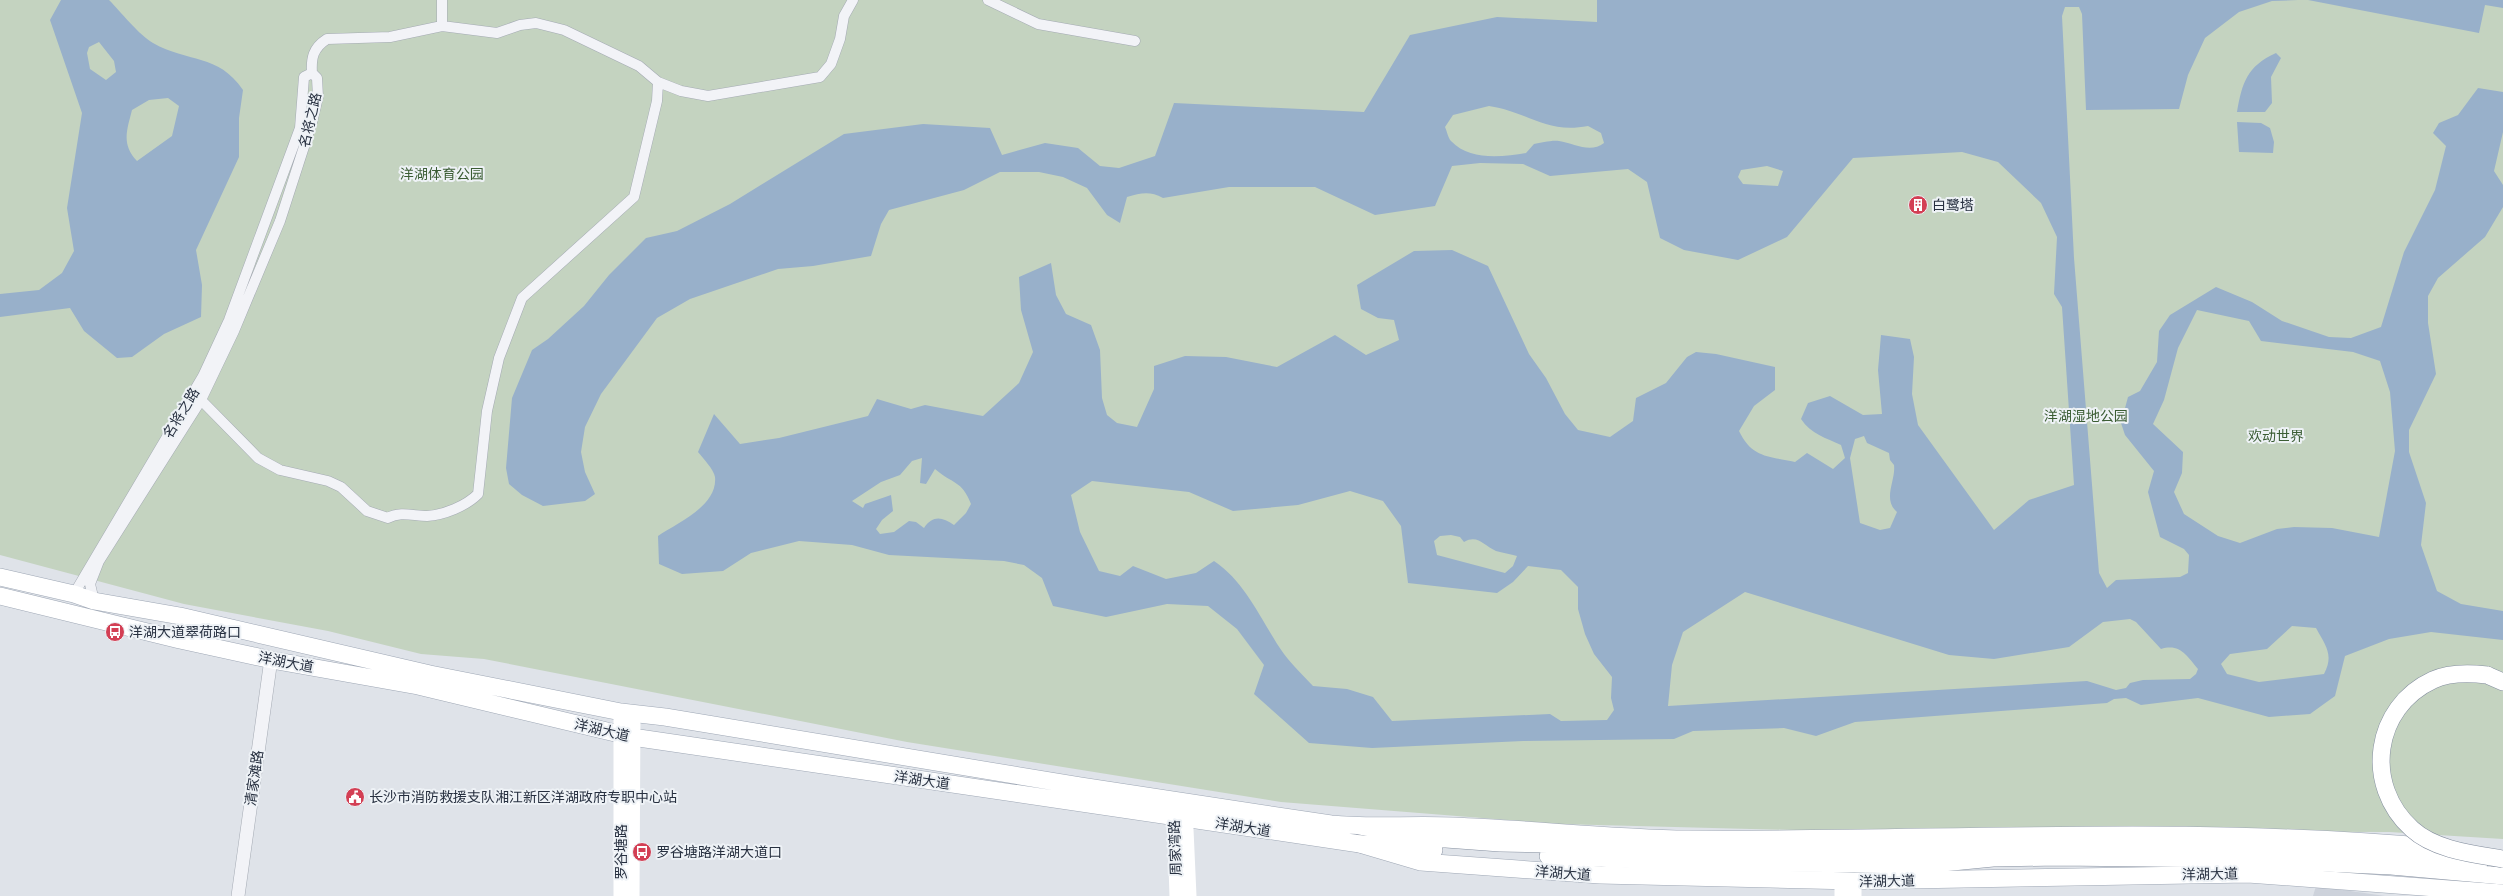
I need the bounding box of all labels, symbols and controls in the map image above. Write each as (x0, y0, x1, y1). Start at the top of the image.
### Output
street label: 名将之路 (295, 91, 325, 149)
park label: 洋湖体育公园 (400, 165, 484, 183)
building icon: 白鹭塔 (1907, 194, 1929, 216)
place label: 白鹭塔 (1932, 196, 1974, 214)
street label: 名将之路 (159, 384, 203, 442)
park label: 洋湖湿地公园 (2044, 407, 2128, 425)
park label: 欢动世界 (2248, 427, 2304, 445)
bus stop icon: 洋湖大道翠荷路口 (104, 621, 126, 643)
place label: 洋湖大道翠荷路口 (129, 623, 241, 641)
street label: 洋湖大道 (257, 648, 315, 676)
street label: 洋湖大道 (573, 715, 631, 745)
street label: 清家滩路 (241, 749, 267, 807)
street label: 洋湖大道 (893, 767, 951, 793)
public building icon: 长沙市消防救援支队湘江新区洋湖政府专职中心站 (344, 786, 366, 808)
place label: 长沙市消防救援支队湘江新区洋湖政府专职中心站 (369, 788, 677, 806)
street label: 洋湖大道 (1214, 814, 1272, 840)
street label: 周家湾路 (1165, 820, 1185, 876)
street label: 罗谷塘路 (612, 824, 630, 880)
bus stop icon: 罗谷塘路洋湖大道口 (631, 841, 653, 863)
place label: 罗谷塘路洋湖大道口 (656, 843, 782, 861)
street label: 洋湖大道 (1534, 862, 1592, 884)
street label: 洋湖大道 (2182, 865, 2238, 883)
street label: 洋湖大道 (1859, 872, 1915, 890)

